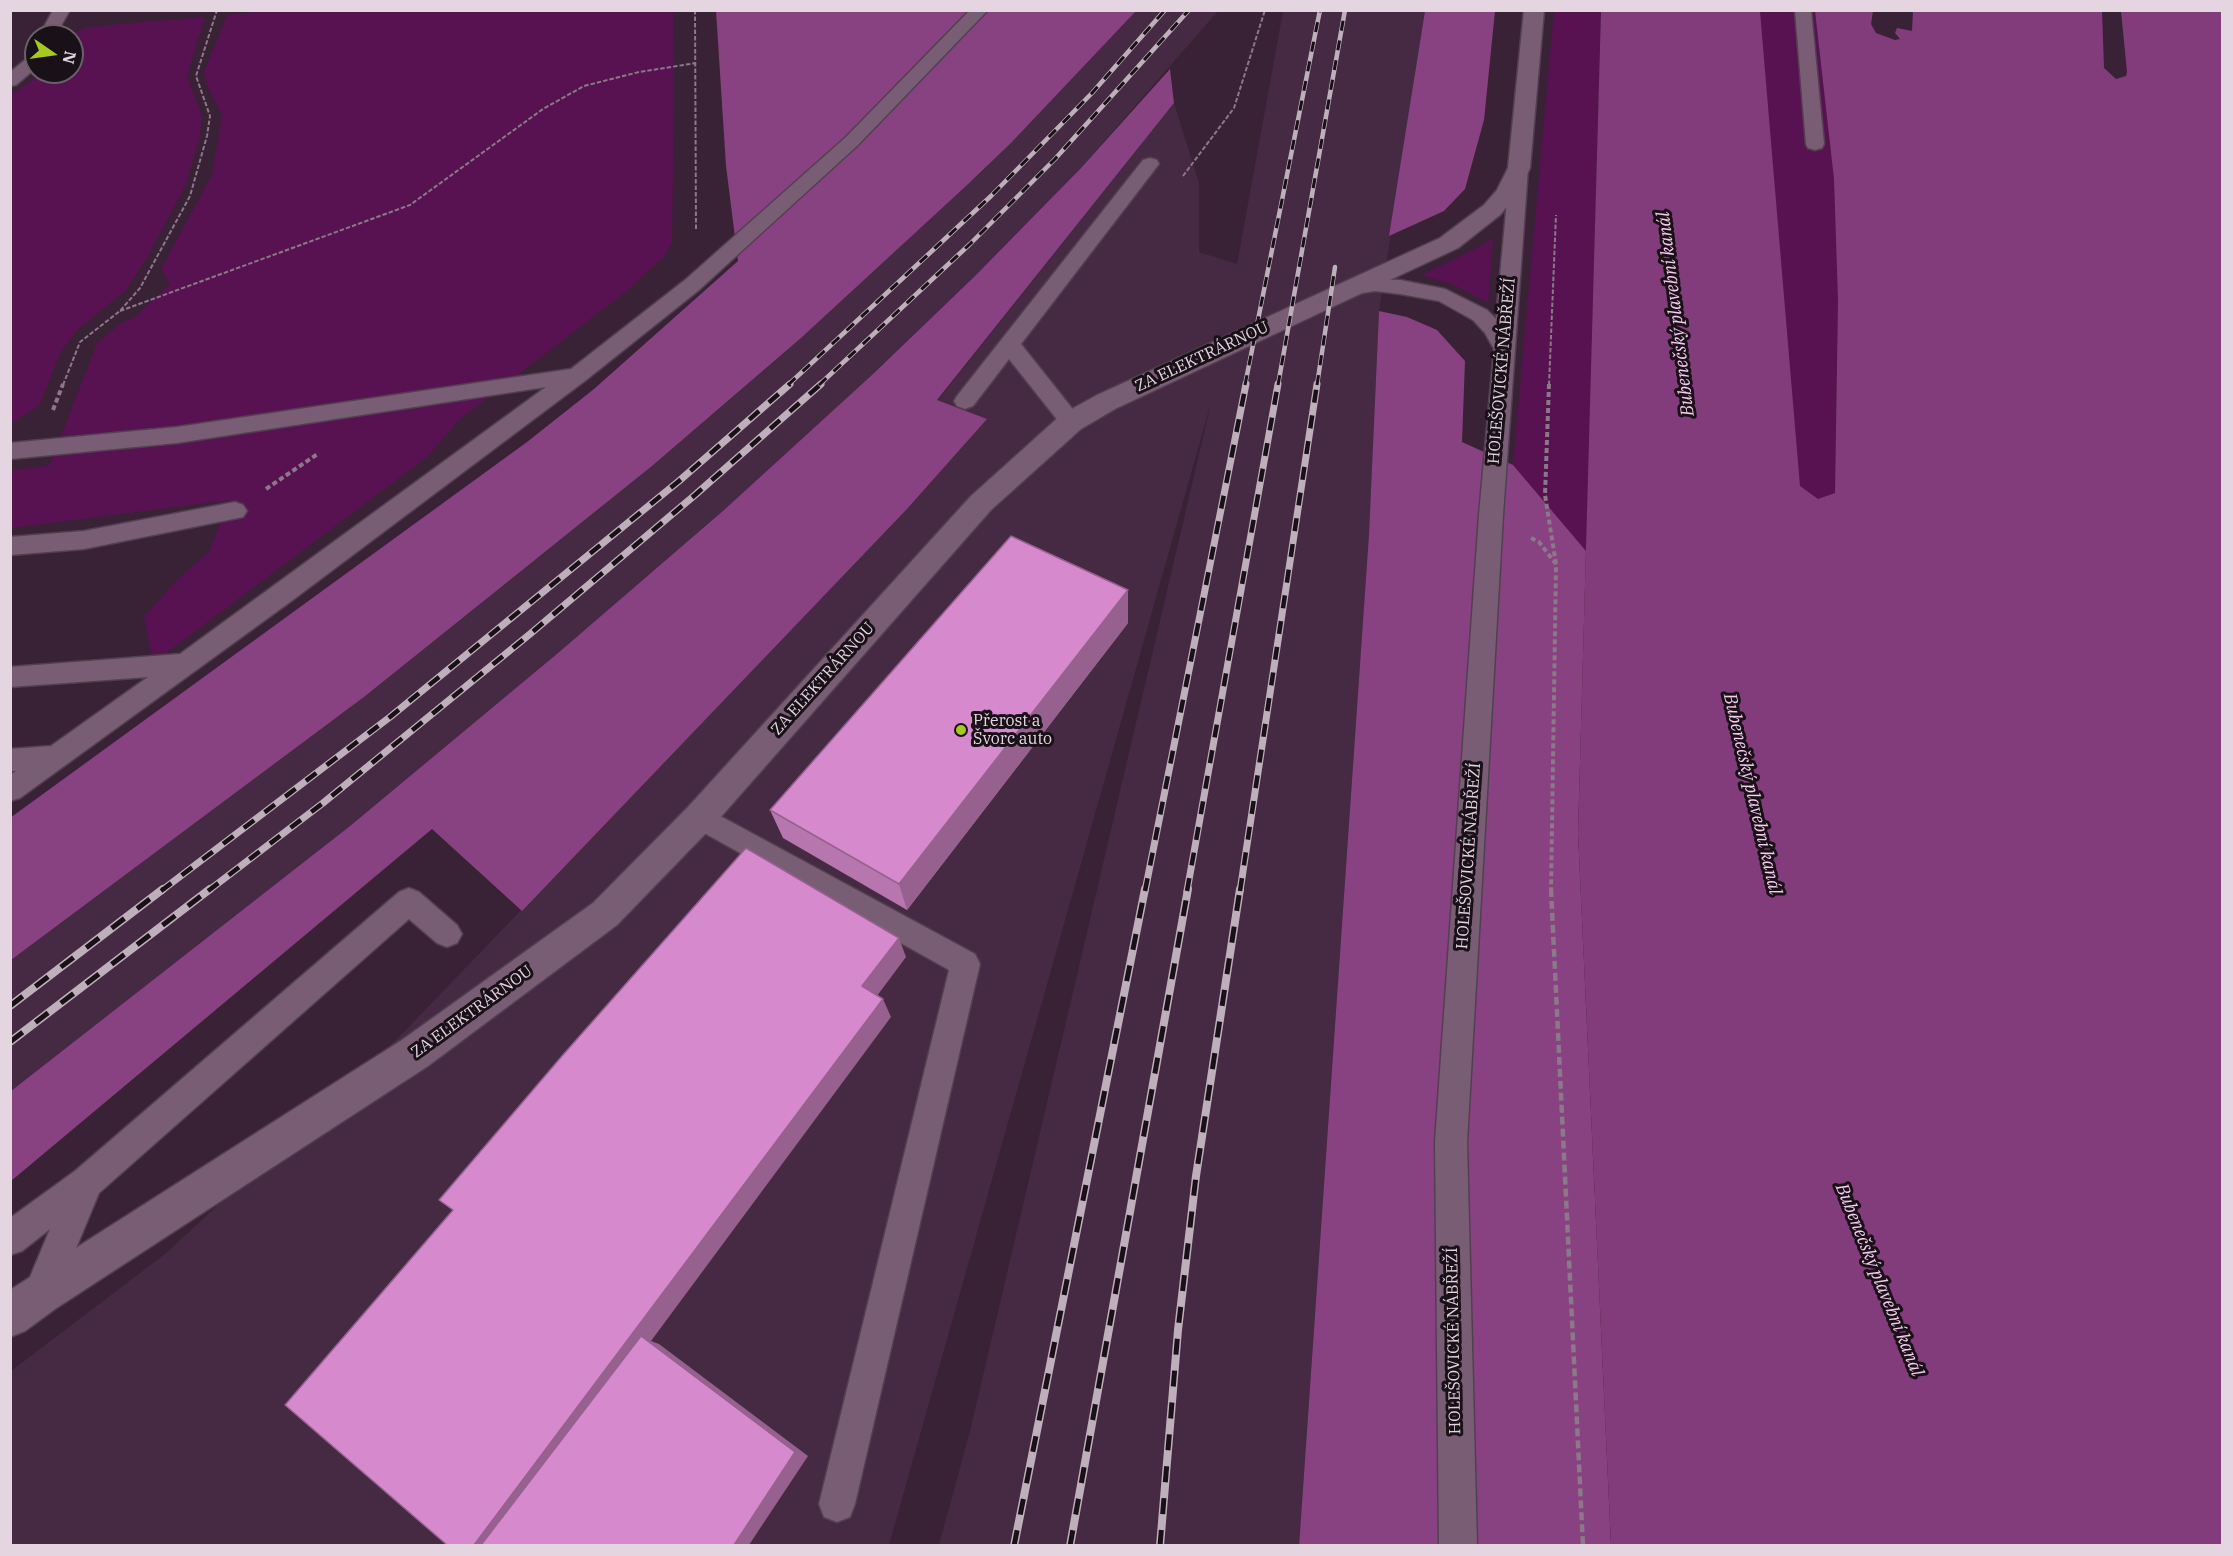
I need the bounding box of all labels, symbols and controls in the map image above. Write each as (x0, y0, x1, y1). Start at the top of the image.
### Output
north arrow (24, 24, 84, 84)
text: N (58, 49, 81, 66)
water label: Bubenečský plavební kanál (1653, 210, 1699, 418)
street label: HOLEŠOVICKÉ NÁBŘEŽÍ (1484, 277, 1520, 465)
street label: ZA ELEKTRÁRNOU (1132, 318, 1272, 396)
street label: ZA ELEKTRÁRNOU (767, 619, 879, 739)
water label: Bubenečský plavební kanál (1718, 691, 1786, 897)
place label: Přerost a Švorc auto (973, 711, 1052, 749)
marker: Přerost a Švorc auto (954, 723, 968, 737)
street label: HOLEŠOVICKÉ NÁBŘEŽÍ (1453, 762, 1485, 950)
street label: ZA ELEKTRÁRNOU (408, 962, 536, 1062)
water label: Bubenečský plavební kanál (1830, 1180, 1928, 1380)
street label: HOLEŠOVICKÉ NÁBŘEŽÍ (1443, 1247, 1465, 1435)

